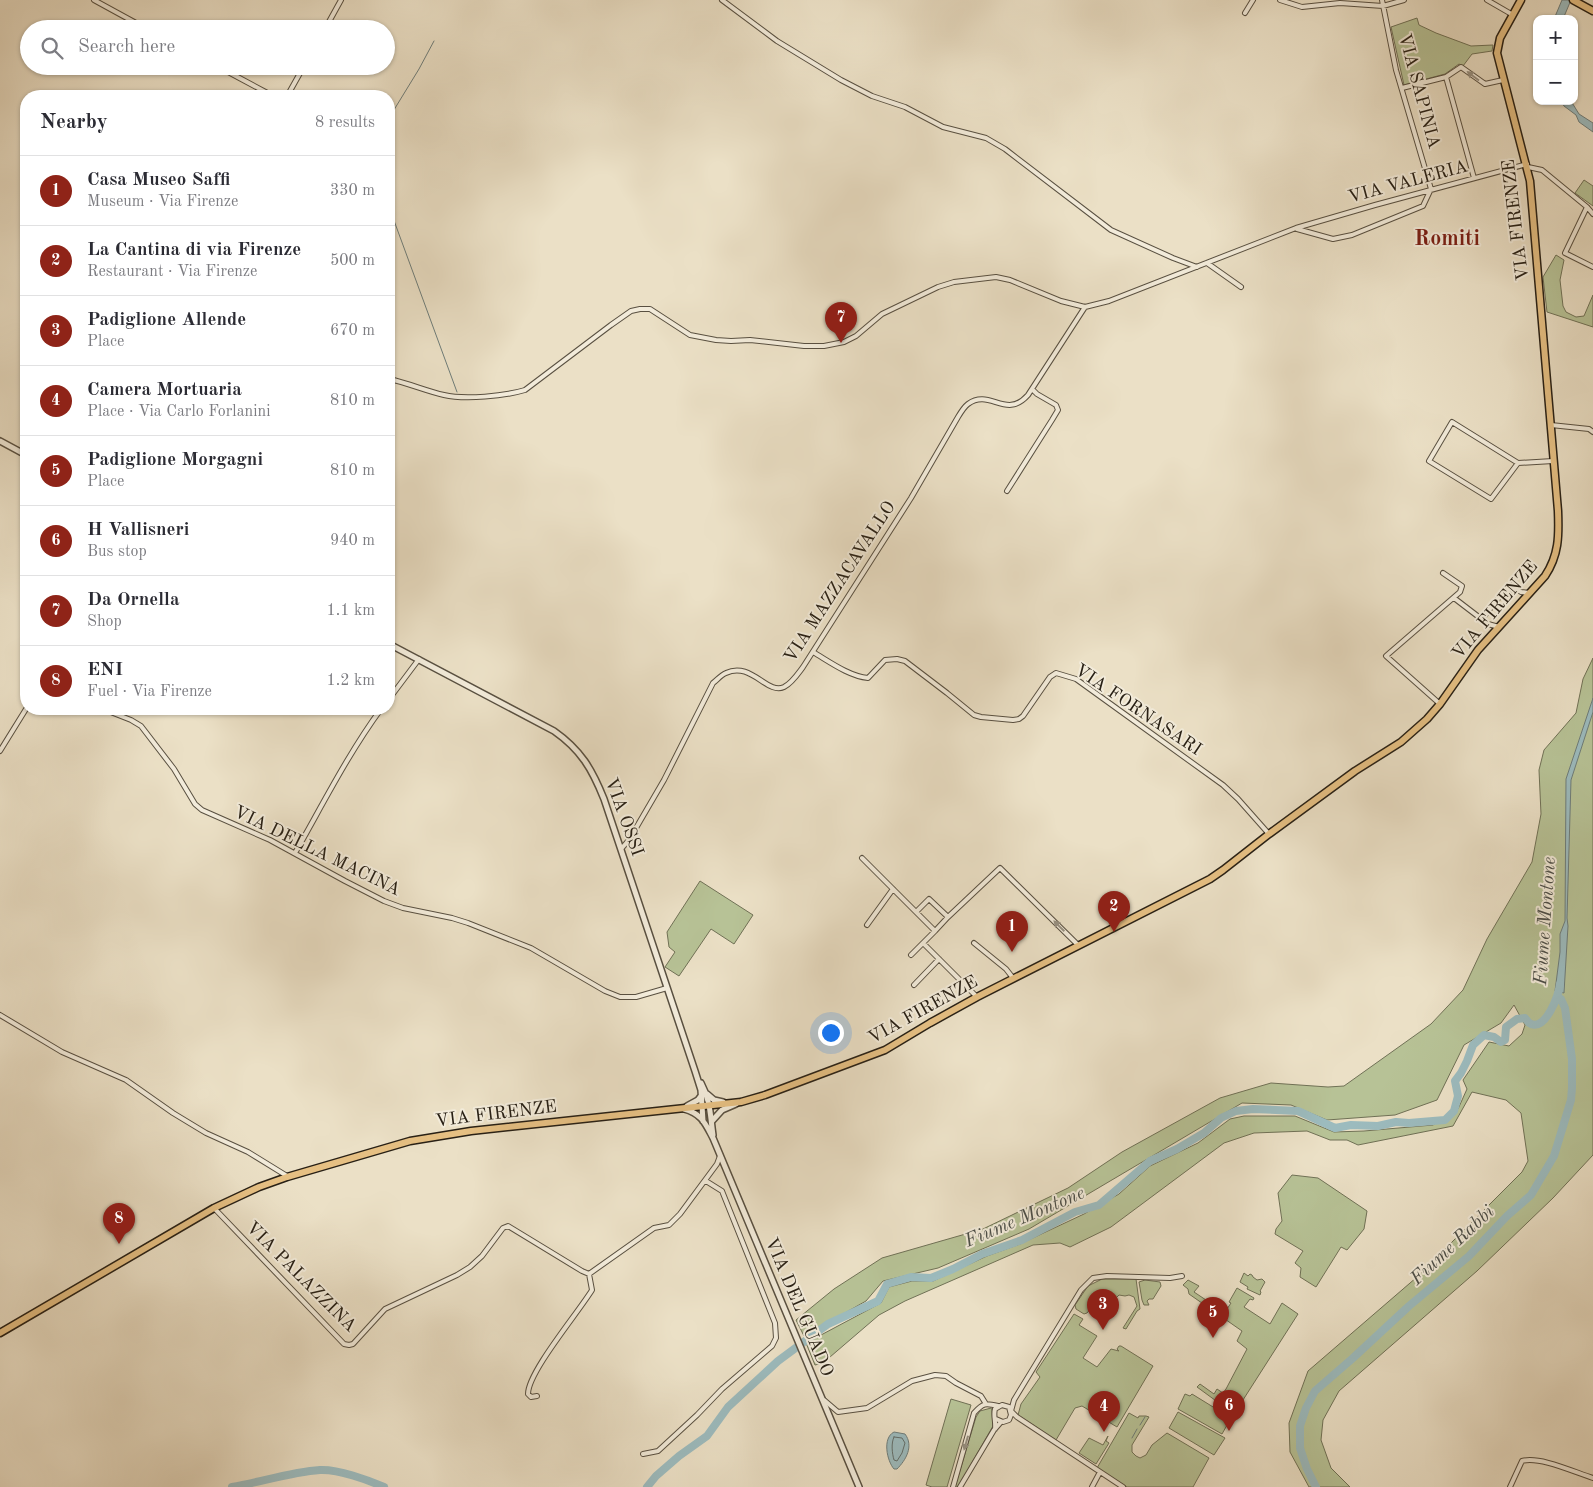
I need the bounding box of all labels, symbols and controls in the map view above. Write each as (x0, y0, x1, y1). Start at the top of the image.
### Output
map controls (1533, 15, 1578, 105)
button: + (1533, 15, 1578, 60)
search box (20, 20, 395, 75)
street label: VIA SAPINIA (1395, 32, 1443, 151)
icon: search (38, 34, 66, 62)
text: Search here (78, 38, 175, 57)
button: − (1533, 60, 1578, 105)
one-way arrow (1466, 71, 1480, 81)
text: Nearby (40, 112, 108, 133)
text: 8 results (315, 115, 375, 131)
street label: VIA VALERIA (1346, 157, 1470, 207)
street label: VIA FIRENZE (1500, 158, 1532, 282)
text: Casa Museo Saffi (87, 171, 231, 190)
text: 1 (51, 183, 61, 199)
text: 330 m (330, 183, 375, 199)
text: Museum · Via Firenze (87, 194, 238, 210)
district label: Romiti (1414, 228, 1480, 250)
text: La Cantina di via Firenze (87, 241, 301, 260)
text: 2 (51, 253, 61, 269)
text: 500 m (330, 253, 375, 269)
text: Restaurant · Via Firenze (87, 264, 257, 280)
pin: 7 (825, 302, 857, 343)
text: Padiglione Allende (87, 311, 246, 330)
text: 3 (51, 323, 61, 339)
text: 670 m (330, 323, 375, 339)
text: Place (87, 334, 124, 350)
text: Camera Mortuaria (87, 381, 242, 400)
text: 4 (51, 393, 61, 409)
text: 810 m (330, 393, 375, 409)
text: Place · Via Carlo Forlanini (87, 404, 270, 420)
text: Padiglione Morgagni (87, 451, 263, 470)
text: 5 (51, 463, 61, 479)
text: 810 m (330, 463, 375, 479)
text: Place (87, 474, 124, 490)
street label: VIA MAZZACAVALLO (781, 498, 899, 666)
text: H Vallisneri (87, 521, 189, 540)
text: 6 (51, 533, 61, 549)
text: 940 m (330, 533, 375, 549)
text: Bus stop (87, 544, 147, 560)
street label: VIA FIRENZE (1449, 557, 1541, 663)
text: Da Ornella (87, 591, 180, 610)
text: 7 (51, 603, 61, 619)
text: 1.1 km (326, 603, 375, 619)
text: Shop (87, 614, 122, 630)
text: ENI (87, 661, 123, 680)
street label: VIA FORNASARI (1071, 661, 1205, 759)
text: 8 (51, 673, 61, 689)
text: 1.2 km (326, 673, 375, 689)
text: Fuel · Via Firenze (87, 684, 212, 700)
street label: VIA OSSI (602, 775, 646, 859)
street label: VIA DELLA MACINA (231, 803, 404, 899)
water label: Fiume Montone (1532, 856, 1560, 987)
pin: 2 (1098, 891, 1130, 932)
pin: 1 (996, 911, 1028, 952)
one-way arrow (1053, 920, 1065, 932)
street label: VIA FIRENZE (865, 972, 981, 1048)
your location (818, 1020, 844, 1046)
street label: VIA FIRENZE (434, 1098, 558, 1130)
water label: Fiume Montone (961, 1184, 1088, 1252)
water label: Fiume Rabbi (1407, 1202, 1499, 1290)
pin: 8 (103, 1203, 135, 1244)
street label: VIA PALAZZINA (242, 1218, 360, 1336)
street label: VIA DEL GUADO (762, 1235, 836, 1379)
pin: 3 (1087, 1289, 1119, 1330)
pin: 5 (1197, 1297, 1229, 1338)
pin: 6 (1213, 1390, 1245, 1431)
pin: 4 (1088, 1391, 1120, 1432)
one-way arrow (961, 1435, 969, 1450)

